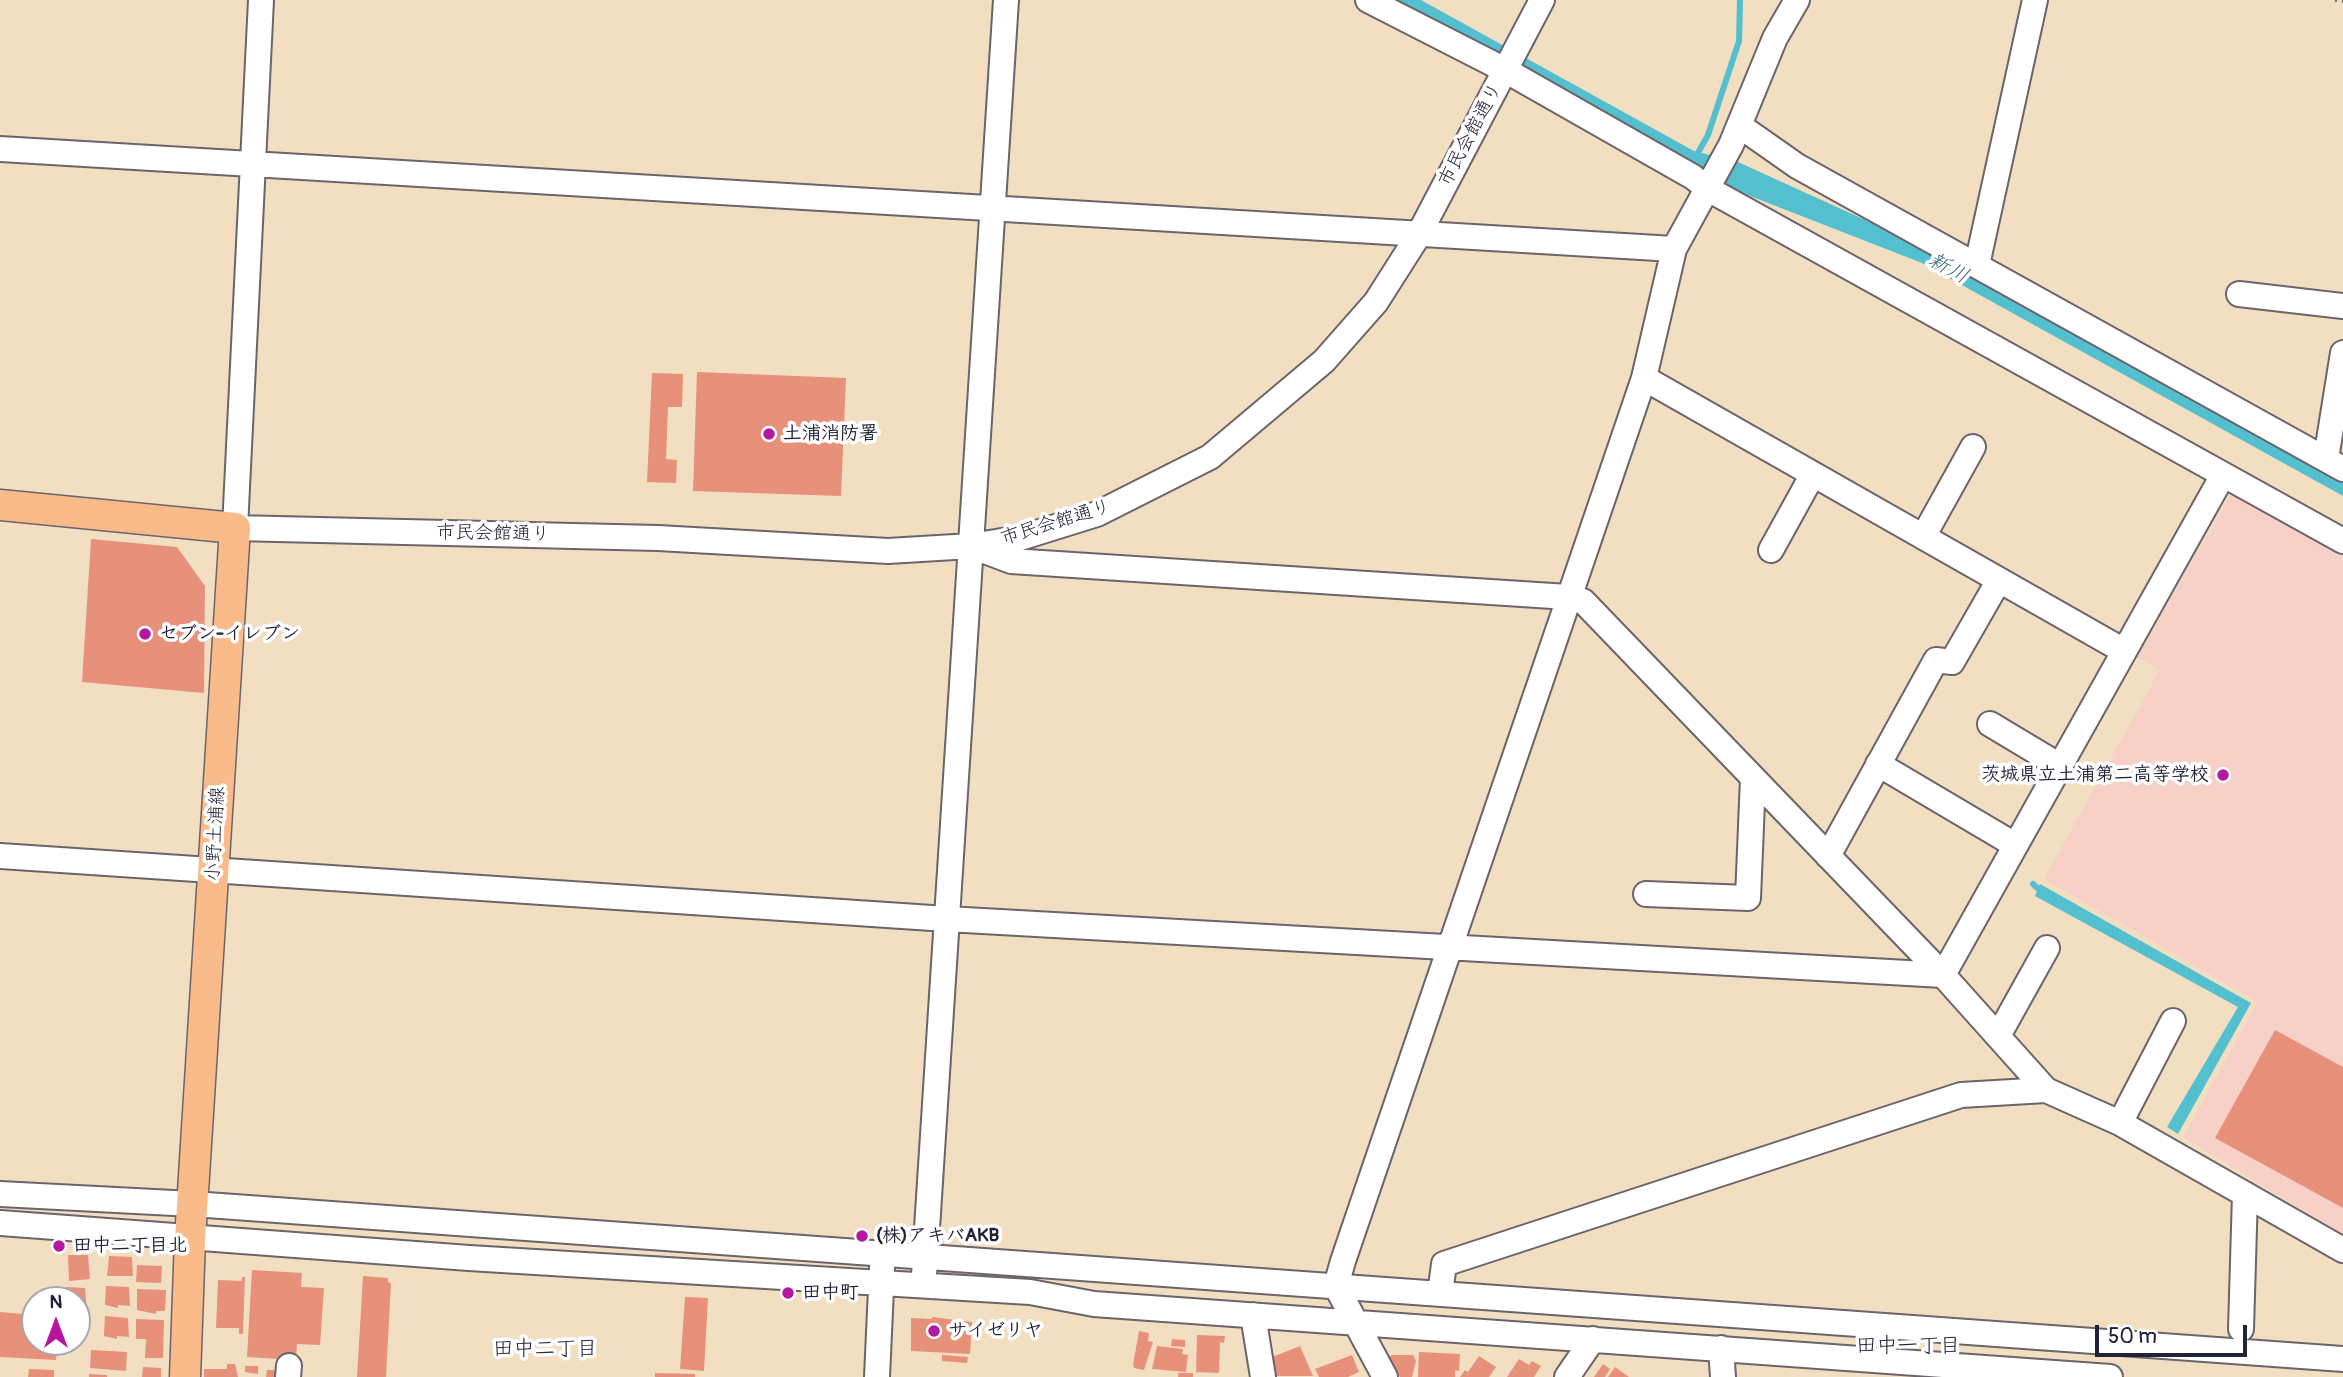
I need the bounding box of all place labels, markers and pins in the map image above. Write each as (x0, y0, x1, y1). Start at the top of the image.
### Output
place label: 土浦消防署 (783, 423, 878, 445)
marker: 土浦消防署 (761, 426, 777, 442)
place label: セブン-イレブン (159, 623, 300, 645)
marker: セブン-イレブン (137, 626, 153, 642)
place label: 茨城県立土浦第二高等学校 (1981, 764, 2209, 786)
marker: 茨城県立土浦第二高等学校 (2215, 767, 2231, 783)
place label: (株)アキバAKB (876, 1225, 999, 1247)
marker: (株)アキバAKB (854, 1228, 870, 1244)
place label: 田中二丁目北 (73, 1235, 187, 1257)
marker: 田中二丁目北 (51, 1238, 67, 1254)
place label: 田中町 (802, 1282, 859, 1304)
marker: 田中町 (780, 1285, 796, 1301)
place label: サイゼリヤ (948, 1320, 1043, 1342)
marker: サイゼリヤ (926, 1323, 942, 1339)

